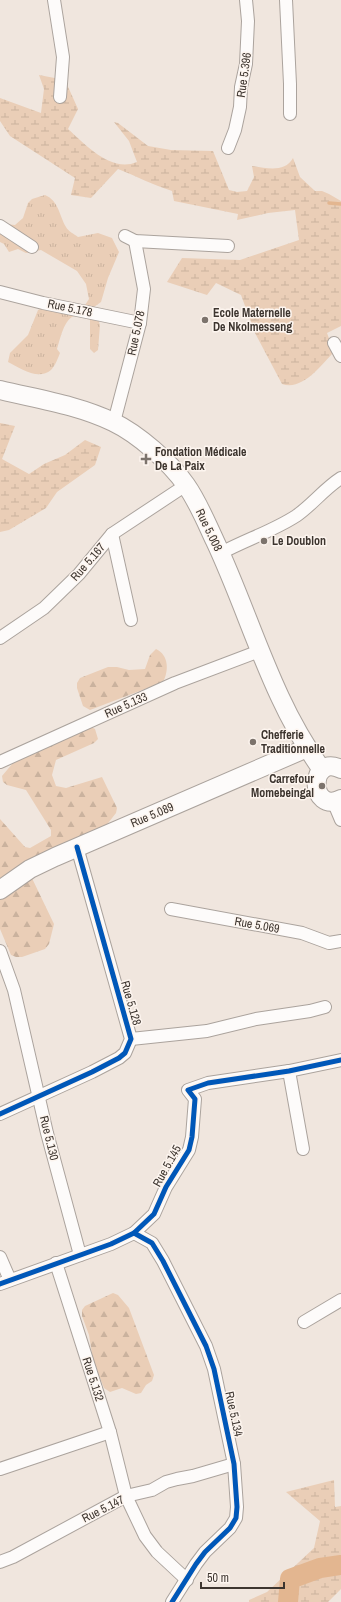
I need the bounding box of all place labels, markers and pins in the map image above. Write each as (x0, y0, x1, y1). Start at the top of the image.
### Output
place label: Ecole Maternelle De Nkolmesseng (213, 305, 292, 335)
marker: Ecole Maternelle De Nkolmesseng (200, 315, 210, 325)
place label: Fondation Médicale De La Paix (155, 444, 247, 474)
marker: Fondation Médicale De La Paix (140, 453, 152, 465)
place label: Le Doublon (272, 533, 326, 549)
marker: Le Doublon (259, 536, 269, 546)
place label: Chefferie Traditionnelle (261, 727, 326, 757)
marker: Chefferie Traditionnelle (248, 737, 258, 747)
place label: Carrefour Momebeingal (251, 771, 314, 801)
marker: Carrefour Momebeingal (317, 781, 327, 791)

